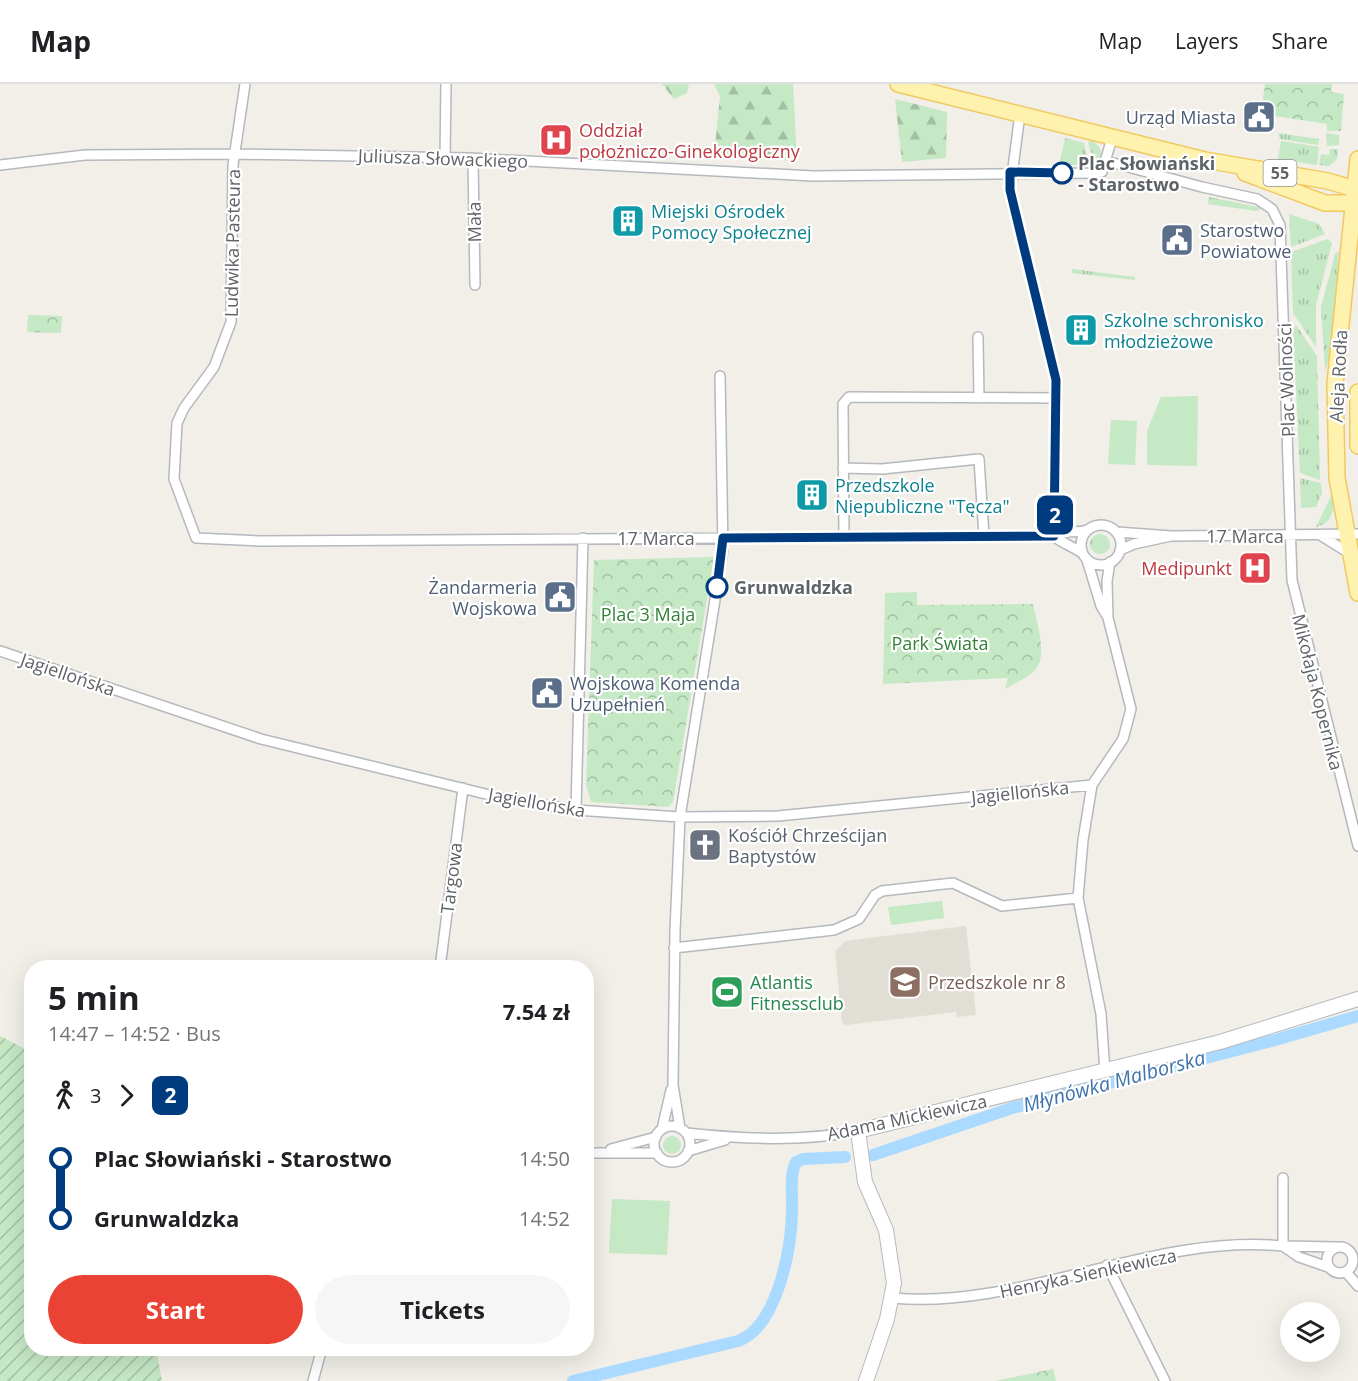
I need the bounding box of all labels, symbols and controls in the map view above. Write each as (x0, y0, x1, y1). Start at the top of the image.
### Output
text: Map (30, 22, 91, 60)
text: Map (1099, 27, 1142, 55)
text: Layers (1175, 27, 1239, 55)
text: Share (1272, 27, 1328, 55)
public building icon: Urząd Miasta (1241, 99, 1277, 135)
place label: Urząd Miasta (1126, 105, 1236, 129)
place label: Oddział położniczo-Ginekologiczny (579, 118, 801, 163)
hospital icon: Oddział położniczo-Ginekologiczny (538, 122, 574, 158)
street label: Juliusza Słowackiego (356, 143, 528, 173)
place label: Plac Słowiański - Starostwo (1078, 151, 1215, 196)
road number: 55 (1264, 160, 1296, 186)
marker: Plac Słowiański - Starostwo (1051, 162, 1073, 184)
street label: Ludwika Pasteura (219, 169, 245, 317)
place label: Miejski Ośrodek Pomocy Społecznej (651, 199, 812, 244)
street label: Mała (462, 201, 486, 243)
building icon: Miejski Ośrodek Pomocy Społecznej (610, 203, 646, 239)
place label: Starostwo Powiatowe (1200, 218, 1291, 263)
public building icon: Starostwo Powiatowe (1159, 222, 1195, 258)
place label: Szkolne schronisko młodzieżowe (1104, 308, 1264, 353)
building icon: Szkolne schronisko młodzieżowe (1063, 312, 1099, 348)
street label: Plac Wolności (1272, 322, 1300, 438)
street label: Aleja Rodła (1324, 329, 1352, 423)
place label: Przedszkole Niepubliczne "Tęcza" (835, 473, 1010, 518)
building icon: Przedszkole Niepubliczne "Tęcza" (794, 477, 830, 513)
line badge: 2 (1036, 496, 1074, 534)
text: 2 (1049, 501, 1061, 529)
street label: 17 Marca (1206, 524, 1284, 548)
street label: 17 Marca (617, 526, 695, 550)
hospital icon: Medipunkt (1237, 550, 1273, 586)
place label: Medipunkt (1141, 556, 1232, 580)
place label: Żandarmeria Wojskowa (429, 575, 537, 620)
place label: Grunwaldzka (734, 575, 853, 599)
marker: Grunwaldzka (706, 576, 728, 598)
public building icon: Żandarmeria Wojskowa (542, 579, 578, 615)
park label: Plac 3 Maja (601, 602, 695, 626)
street label: Mikołaja Kopernika (1287, 611, 1349, 773)
park label: Park Świata (891, 631, 989, 655)
street label: Jagiellońska (16, 646, 118, 701)
place label: Wojskowa Komenda Uzupełnień (570, 671, 740, 716)
public building icon: Wojskowa Komenda Uzupełnień (529, 675, 565, 711)
street label: Jagiellońska (968, 775, 1070, 809)
street label: Jagiellońska (485, 781, 587, 822)
place label: Kościół Chrześcijan Baptystów (728, 823, 887, 868)
church icon: Kościół Chrześcijan Baptystów (687, 827, 723, 863)
street label: Targowa (435, 841, 467, 915)
school or university icon: Przedszkole nr 8 (887, 964, 923, 1000)
place label: Atlantis Fitnessclub (750, 970, 844, 1015)
place label: Przedszkole nr 8 (928, 970, 1066, 994)
sports icon: Atlantis Fitnessclub (709, 974, 745, 1010)
text: 5 min (48, 975, 140, 1020)
text: 7.54 zł (503, 996, 570, 1026)
text: 14:47 – 14:52 · Bus (48, 1020, 221, 1047)
water label: Młynówka Malborska (1020, 1044, 1208, 1118)
icon: walk (48, 1079, 81, 1112)
icon: forward (110, 1079, 143, 1112)
text: 2 (164, 1081, 176, 1109)
text: 3 (90, 1082, 101, 1109)
street label: Adama Mickiewicza (825, 1088, 989, 1146)
text: Plac Słowiański - Starostwo (94, 1143, 392, 1173)
text: 14:50 (519, 1145, 570, 1172)
text: Grunwaldzka (94, 1203, 239, 1233)
text: 14:52 (519, 1205, 570, 1232)
street label: Henryka Sienkiewicza (997, 1243, 1179, 1303)
button: Start (48, 1275, 303, 1344)
button: Tickets (315, 1275, 570, 1344)
map controls (1280, 1302, 1340, 1362)
button: layers (1280, 1302, 1340, 1362)

